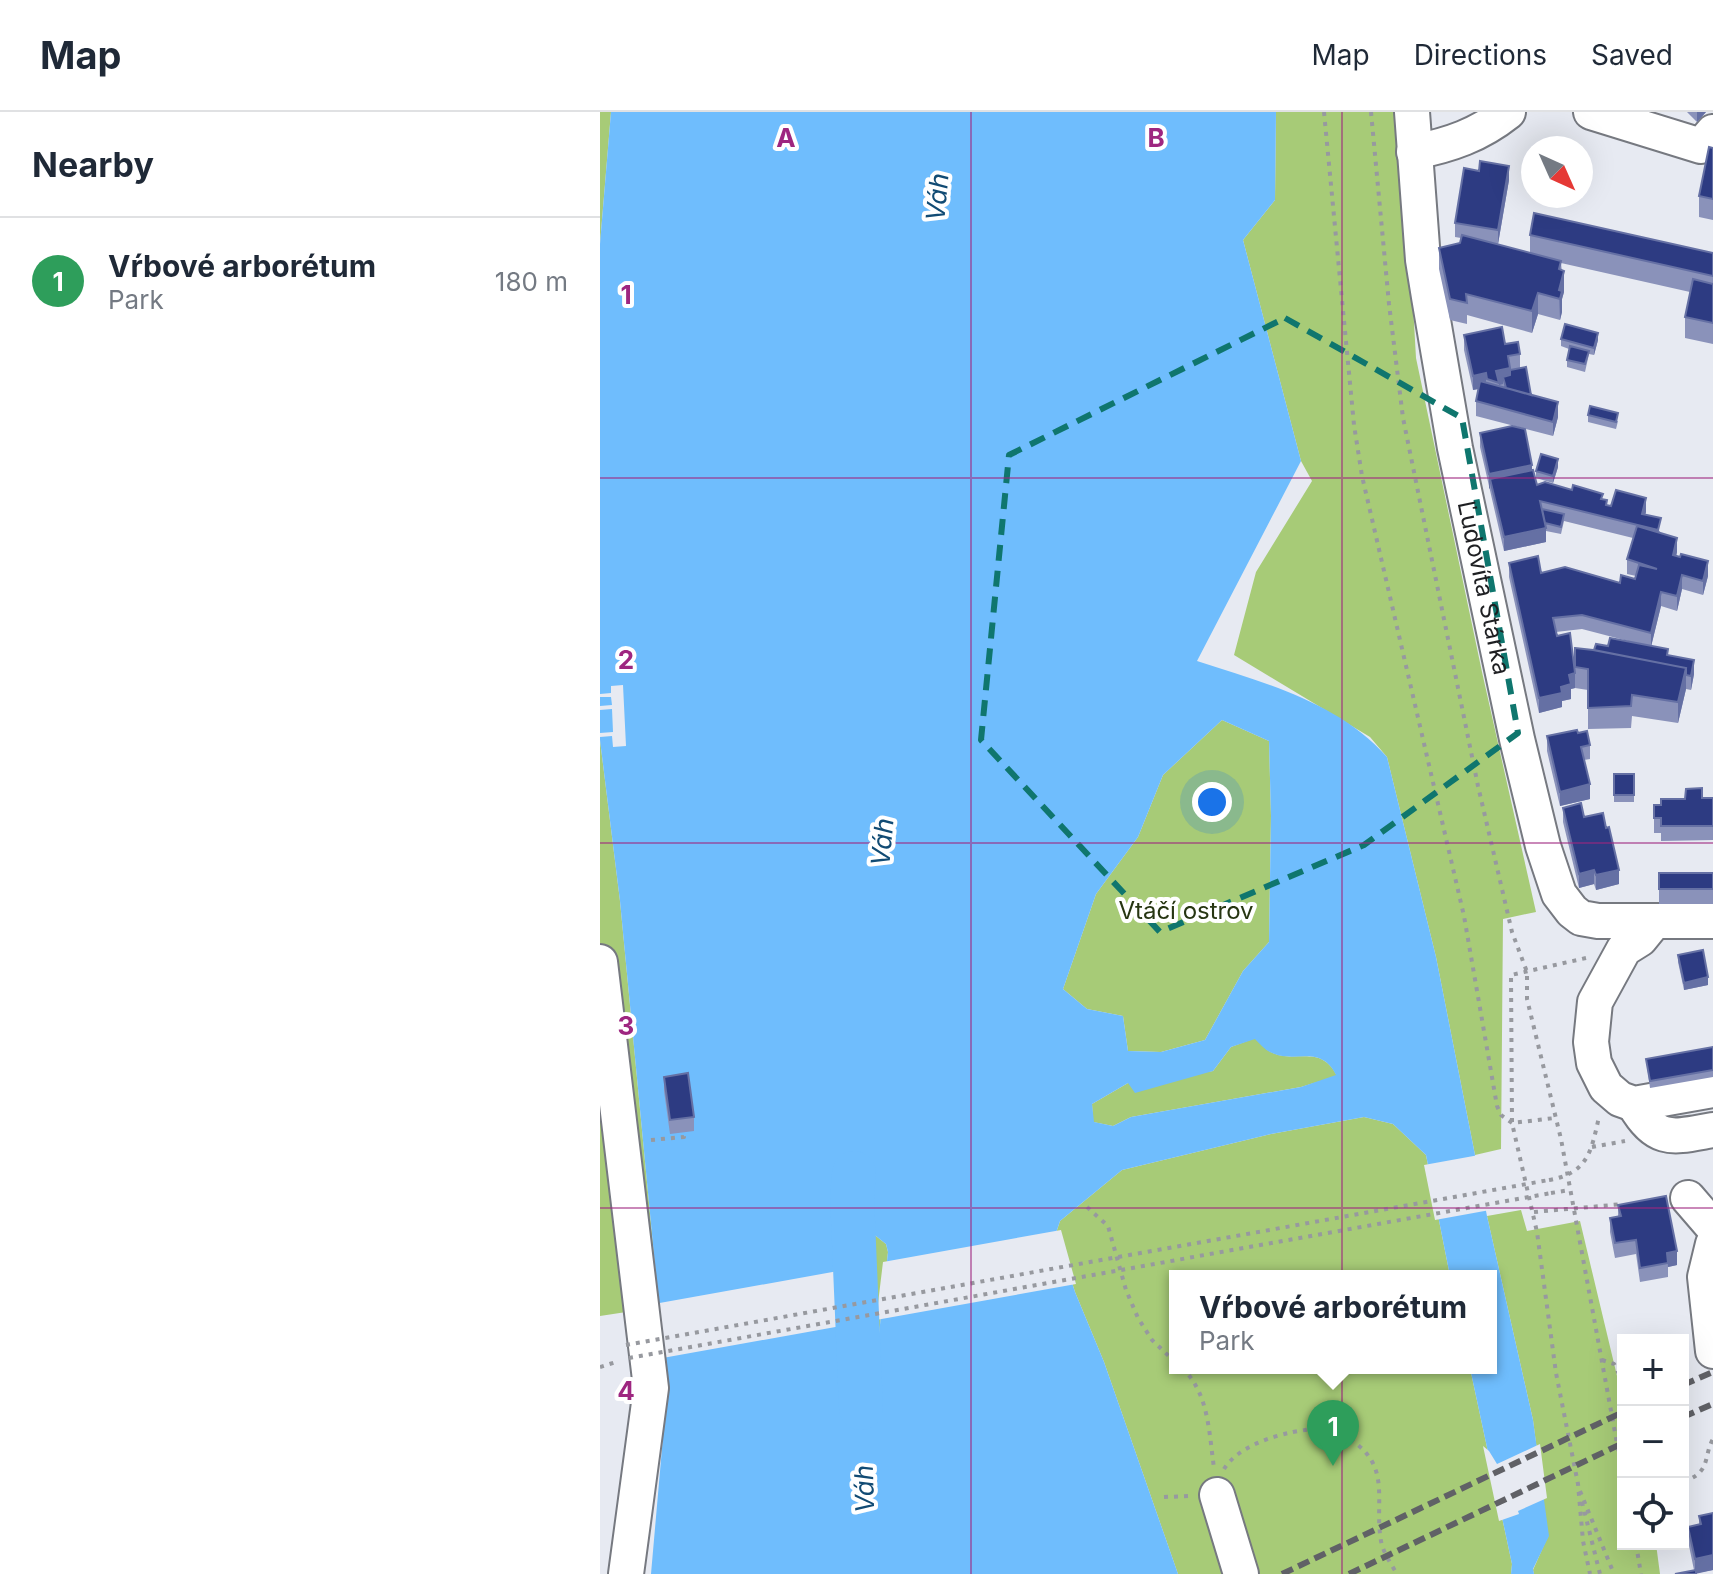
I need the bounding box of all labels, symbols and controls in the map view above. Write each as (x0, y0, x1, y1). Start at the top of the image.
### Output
text: Map (40, 32, 121, 78)
text: Map (1311, 38, 1370, 72)
text: Directions (1414, 38, 1547, 72)
text: Saved (1591, 38, 1673, 72)
text: A (776, 122, 796, 153)
text: B (1147, 122, 1165, 153)
north arrow (1521, 136, 1593, 208)
text: Nearby (32, 144, 154, 185)
water label: Váh (919, 172, 955, 222)
text: Vŕbové arborétum (108, 248, 376, 284)
text: 1 (52, 266, 64, 297)
text: 180 m (495, 266, 568, 297)
text: 1 (620, 279, 632, 310)
text: Park (108, 284, 164, 315)
street label: Ľudovíta Stárka (1452, 498, 1517, 677)
text: 2 (618, 644, 634, 675)
your location (1192, 782, 1232, 822)
water label: Váh (864, 817, 900, 867)
park label: Vtáčí ostrov (1118, 896, 1254, 925)
text: 3 (618, 1010, 634, 1041)
popup (1169, 1270, 1497, 1374)
text: Vŕbové arborétum (1199, 1289, 1467, 1325)
text: Park (1199, 1325, 1255, 1356)
map controls (1617, 1334, 1689, 1550)
button: + (1617, 1334, 1689, 1406)
text: 4 (617, 1375, 635, 1406)
pin: 1 (1307, 1400, 1359, 1466)
button: − (1617, 1406, 1689, 1478)
water label: Váh (848, 1464, 880, 1514)
button: locate (1617, 1478, 1689, 1550)

